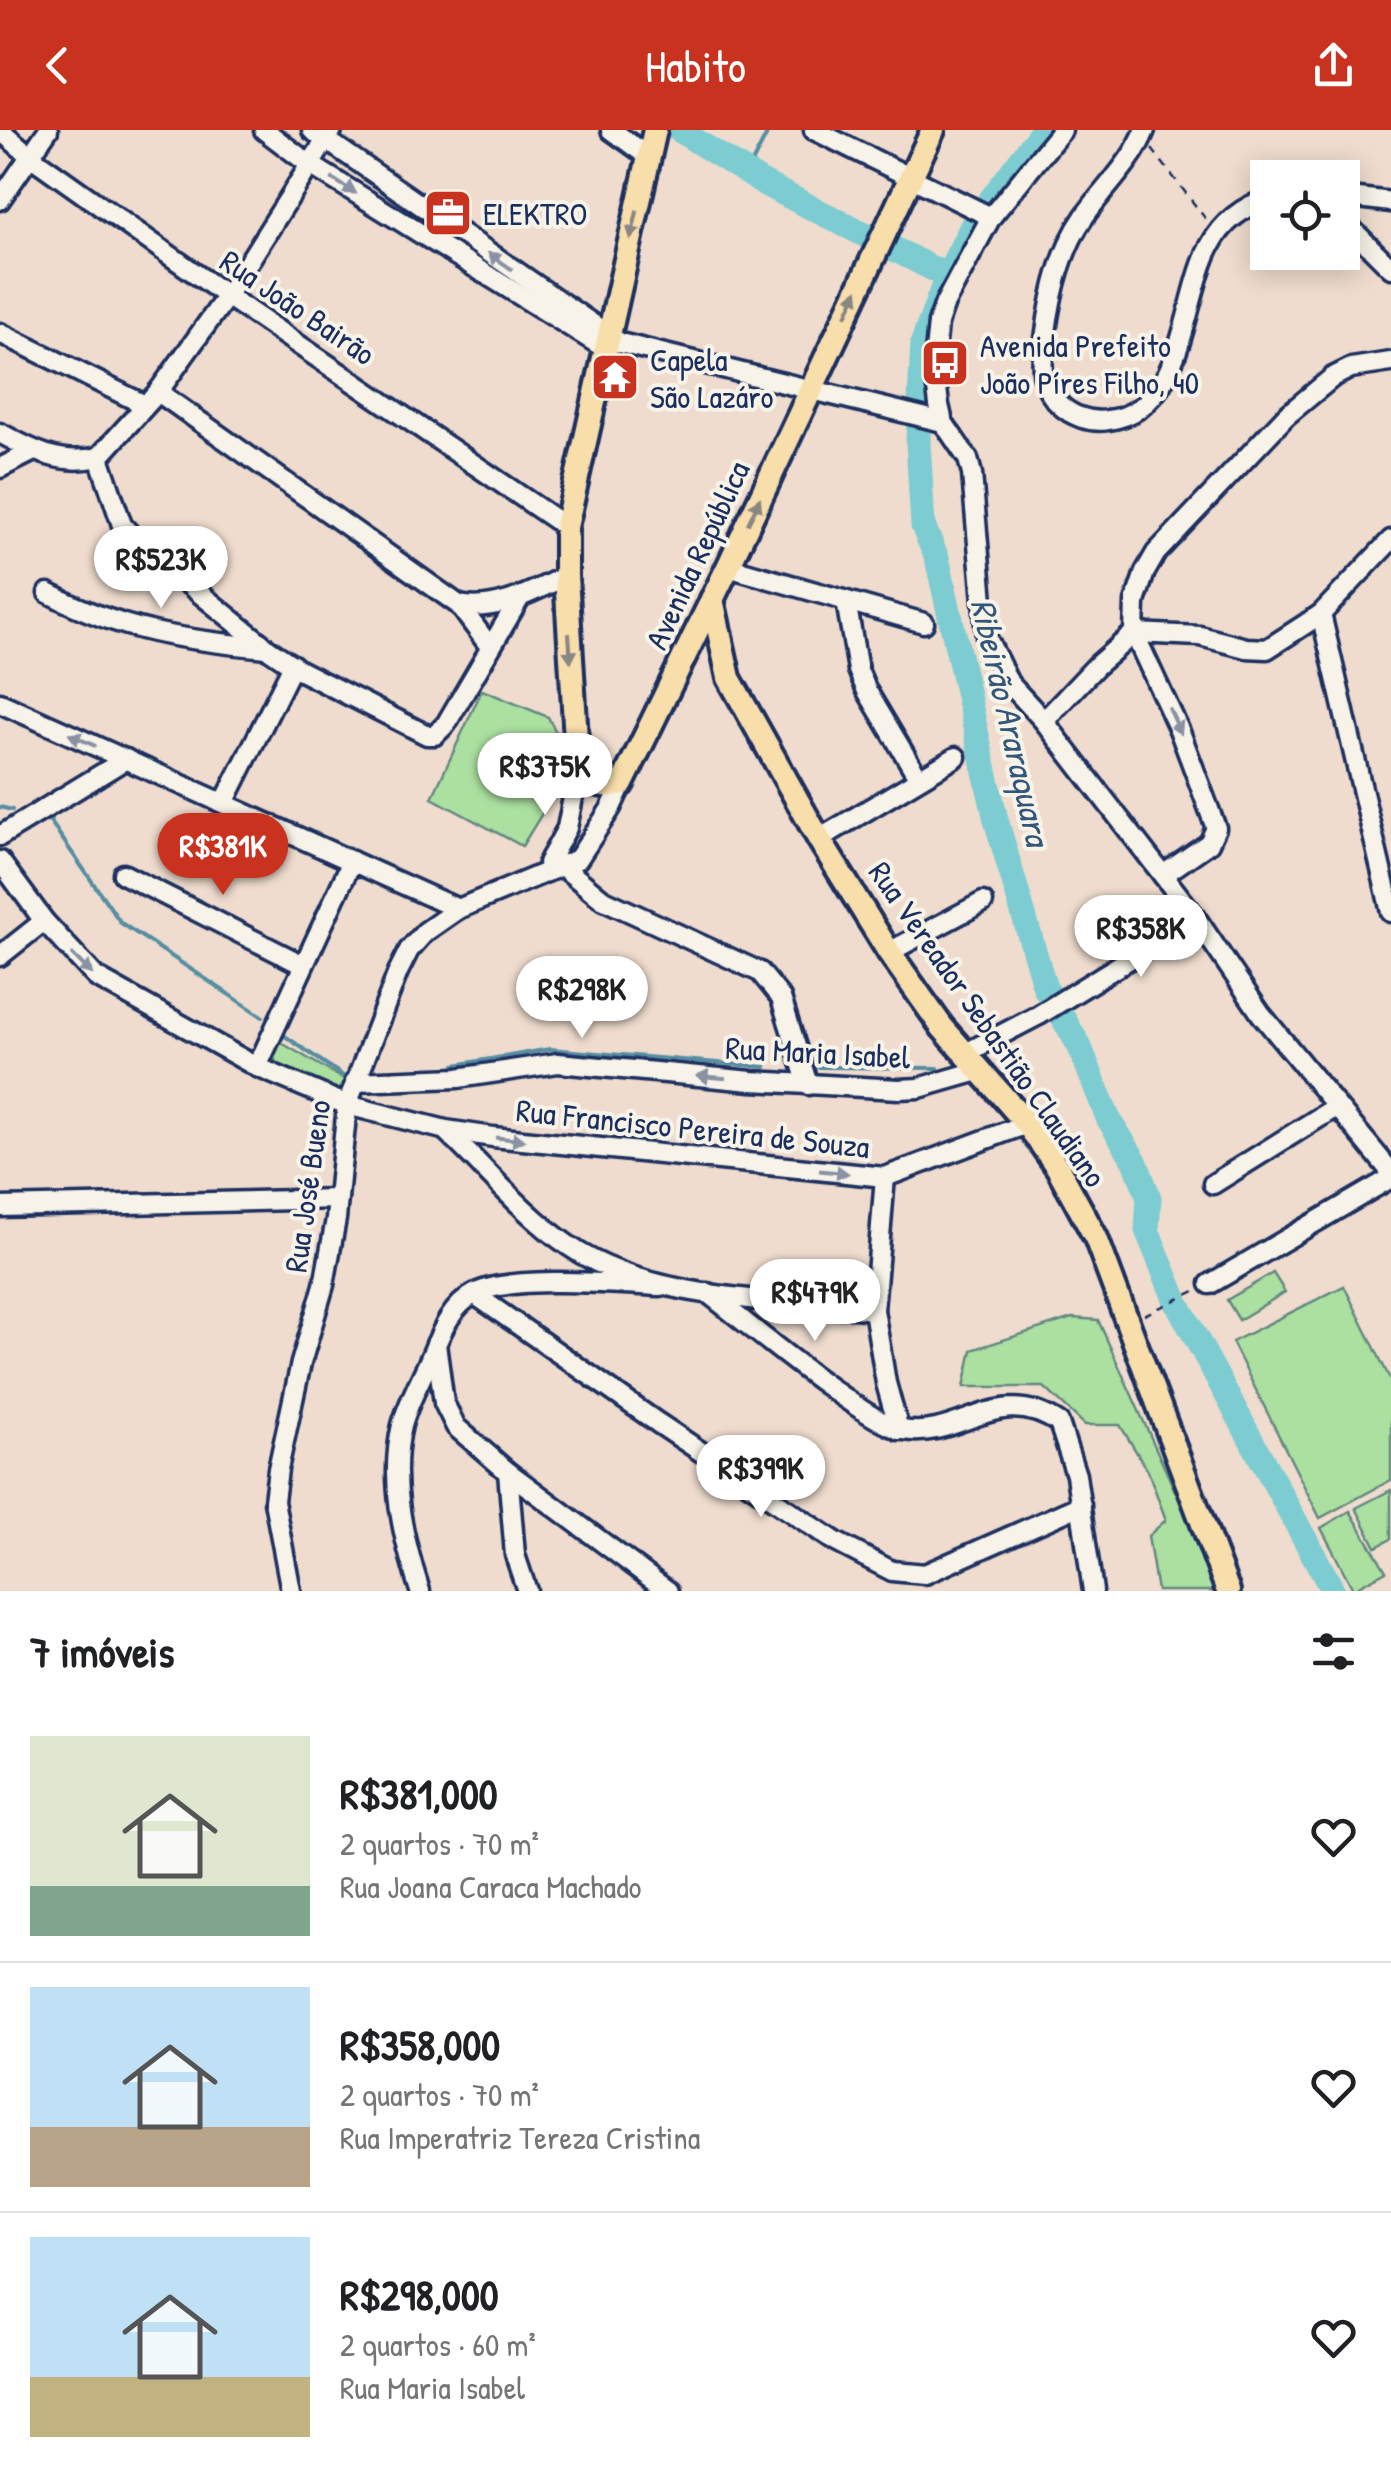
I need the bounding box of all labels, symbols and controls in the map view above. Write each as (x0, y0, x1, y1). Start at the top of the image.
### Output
text: Habito (645, 35, 746, 96)
icon: back (30, 38, 85, 93)
icon: share (1306, 38, 1361, 93)
map controls (1250, 160, 1360, 270)
button: locate (1250, 160, 1360, 270)
one-way arrow (330, 176, 357, 194)
office icon: ELEKTRO (422, 187, 474, 239)
place label: ELEKTRO (483, 192, 587, 235)
one-way arrow (625, 210, 641, 241)
street label: Rua João Bairão (212, 239, 384, 375)
one-way arrow (487, 252, 513, 271)
one-way arrow (843, 288, 860, 317)
place label: Avenida Prefeito João Píres Filho, 40 (980, 324, 1199, 404)
bus stop icon: Avenida Prefeito João Píres Filho, 40 (919, 337, 971, 389)
place label: Capela São Lazáro (650, 338, 773, 418)
temple icon: Capela São Lazáro (589, 351, 641, 403)
street label: Avenida República (635, 454, 759, 656)
one-way arrow (746, 497, 763, 526)
pin: R$523K (80, 526, 242, 611)
text: R$523K (116, 537, 206, 580)
water label: Ribeirão Araraquara (960, 594, 1063, 853)
one-way arrow (563, 632, 579, 664)
one-way arrow (1167, 706, 1183, 736)
one-way arrow (67, 731, 96, 748)
pin: R$375K (464, 733, 626, 818)
text: R$375K (499, 744, 591, 787)
pin: R$381K (142, 813, 304, 898)
text: R$381K (179, 824, 267, 867)
street label: Rua Vereador Sebastião Claudiano (859, 853, 1117, 1195)
pin: R$358K (1060, 895, 1222, 980)
text: R$358K (1096, 906, 1186, 949)
one-way arrow (70, 952, 94, 975)
pin: R$298K (501, 956, 663, 1041)
text: R$298K (538, 967, 626, 1010)
street label: Rua Maria Isabel (724, 1026, 912, 1078)
one-way arrow (695, 1069, 727, 1085)
street label: Rua Francisco Pereira de Souza (514, 1088, 872, 1168)
street label: Rua José Bueno (274, 1097, 340, 1275)
one-way arrow (495, 1131, 527, 1147)
one-way arrow (818, 1164, 850, 1180)
pin: R$479K (734, 1259, 896, 1344)
text: R$479K (771, 1270, 859, 1313)
pin: R$399K (680, 1435, 842, 1520)
text: R$399K (718, 1446, 804, 1489)
text: 7 imóveis (30, 1623, 174, 1680)
icon: filters (1306, 1624, 1361, 1679)
text: R$381,000 (340, 1765, 498, 1822)
icon: home (110, 1776, 230, 1896)
icon: heart (1306, 1809, 1361, 1864)
text: 2 quartos · 70 m² (340, 1822, 539, 1865)
text: Rua Joana Caraca Machado (340, 1865, 642, 1908)
text: R$358,000 (340, 2016, 500, 2073)
icon: home (110, 2027, 230, 2147)
icon: heart (1306, 2060, 1361, 2115)
text: 2 quartos · 70 m² (340, 2073, 539, 2116)
text: Rua Imperatriz Tereza Cristina (340, 2116, 700, 2159)
text: R$298,000 (340, 2266, 499, 2323)
icon: home (110, 2277, 230, 2397)
icon: heart (1306, 2310, 1361, 2365)
text: 2 quartos · 60 m² (340, 2323, 536, 2366)
text: Rua Maria Isabel (340, 2366, 525, 2409)

